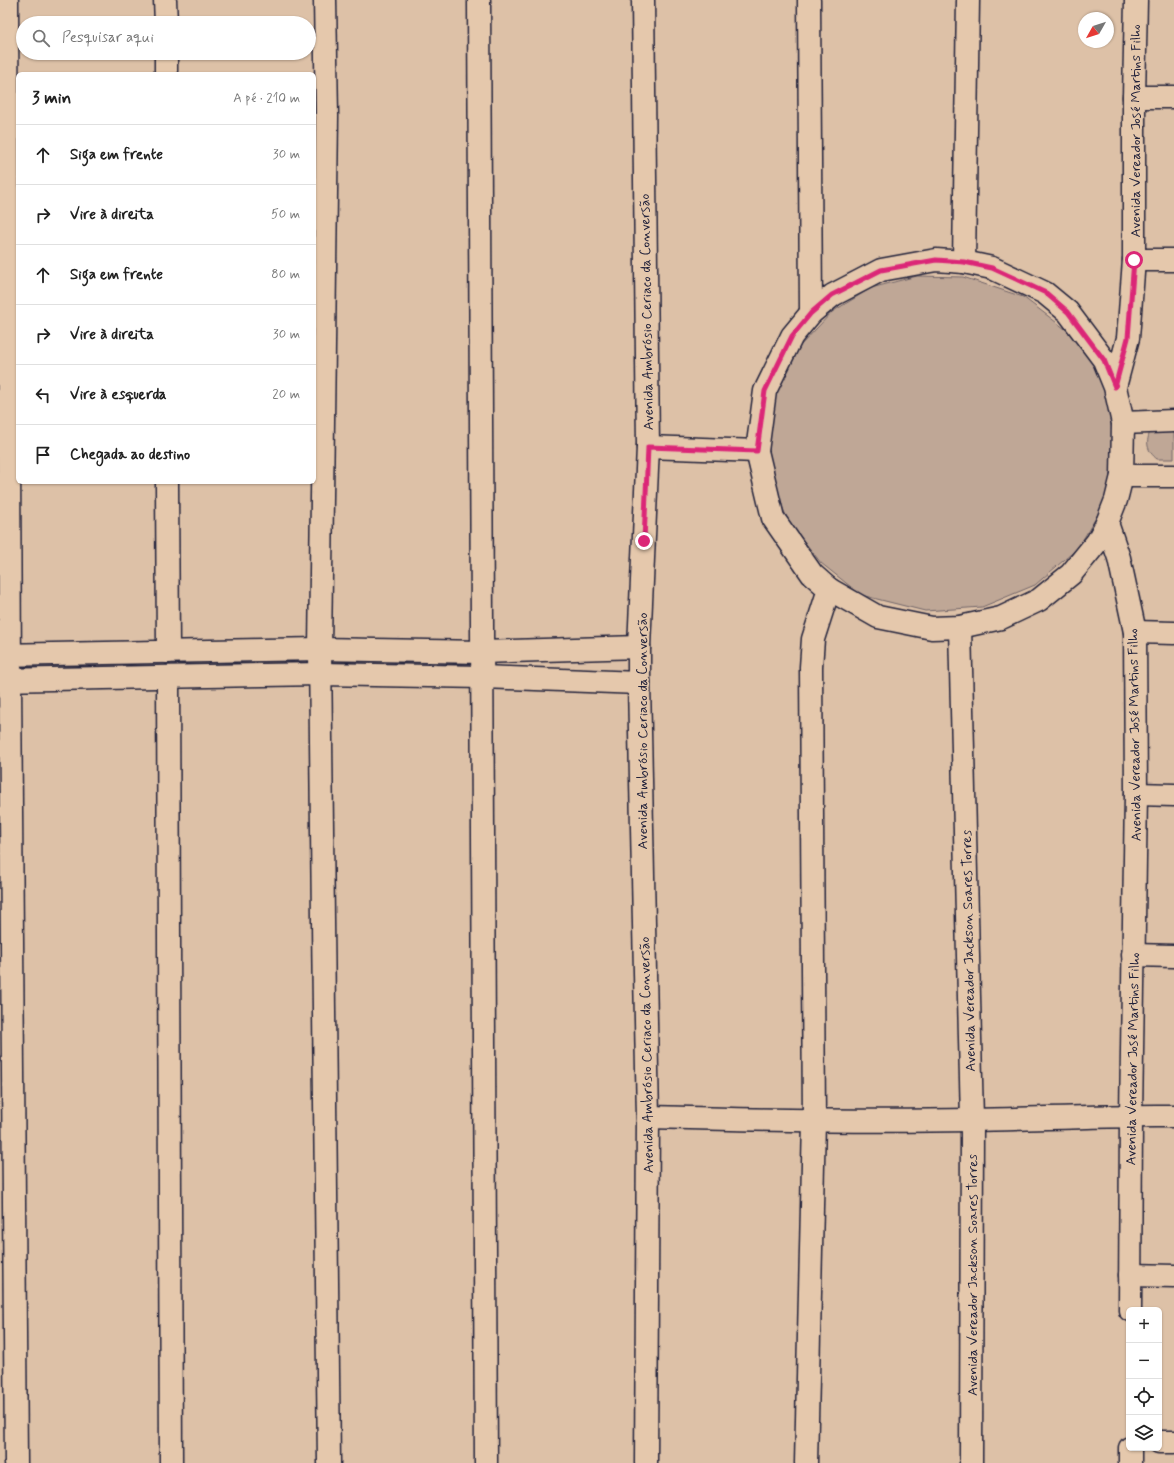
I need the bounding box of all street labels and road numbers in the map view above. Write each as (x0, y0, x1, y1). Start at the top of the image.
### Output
street label: Avenida Vereador José Martins Filho (1127, 25, 1145, 237)
street label: Avenida Ambrósio Ceriaco da Conversão (636, 193, 658, 431)
street label: Avenida Ambrósio Ceriaco da Conversão (634, 613, 652, 849)
street label: Avenida Vereador José Martins Filho (1124, 628, 1146, 842)
street label: Avenida Vereador Jackson Soares Torres (958, 830, 980, 1072)
street label: Avenida Ambrósio Ceriaco da Conversão (636, 936, 658, 1174)
street label: Avenida Vereador José Martins Filho (1122, 952, 1144, 1166)
street label: Avenida Vereador Jackson Soares Torres (964, 1154, 982, 1396)

